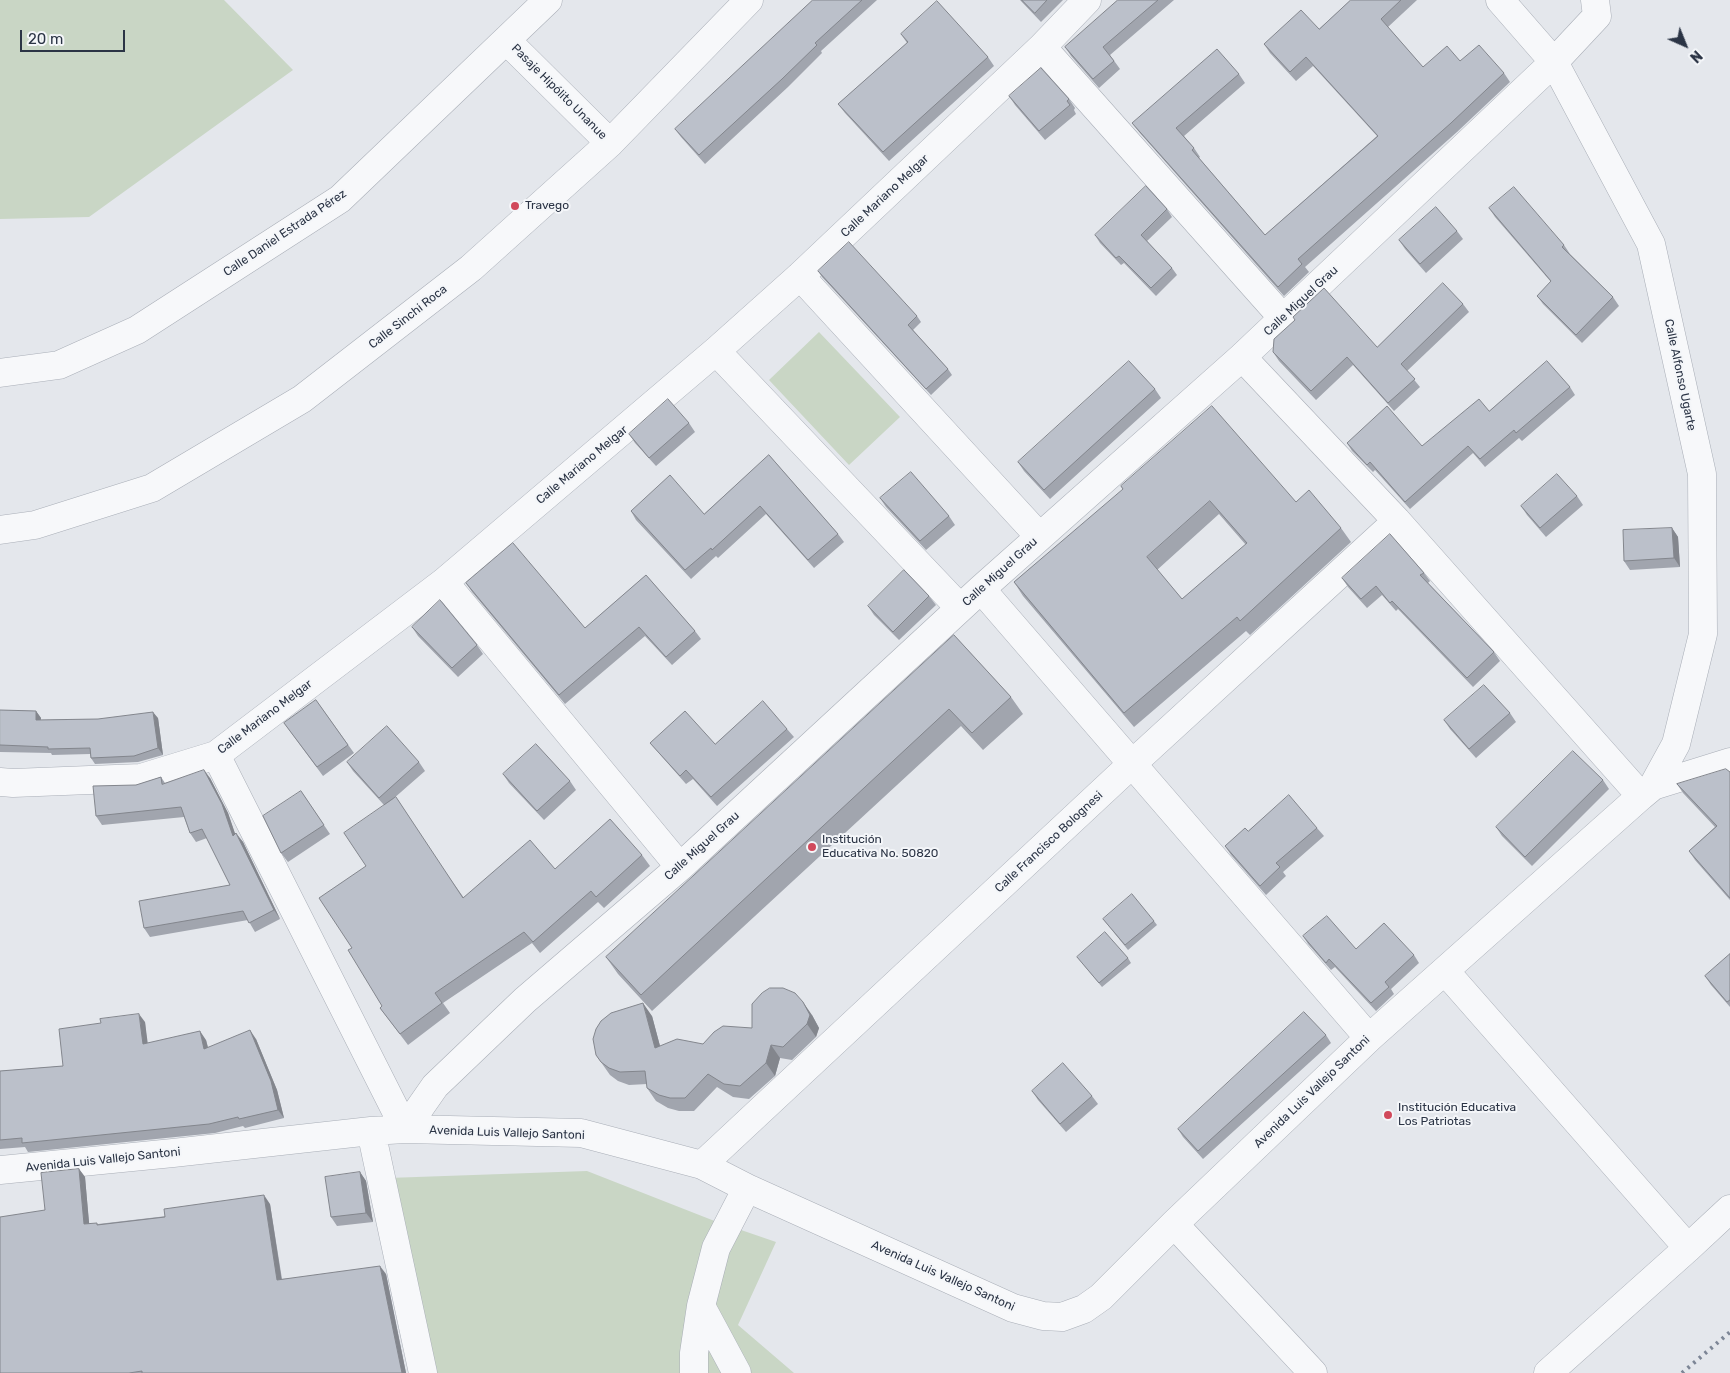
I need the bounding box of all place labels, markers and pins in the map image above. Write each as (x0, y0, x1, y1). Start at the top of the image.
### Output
place label: Travego (525, 199, 569, 213)
marker: Travego (509, 200, 521, 212)
place label: Institución Educativa No. 50820 (822, 833, 938, 861)
marker: Institución Educativa No. 50820 (806, 841, 818, 853)
place label: Institución Educativa Los Patriotas (1398, 1101, 1516, 1129)
marker: Institución Educativa Los Patriotas (1382, 1109, 1394, 1121)

